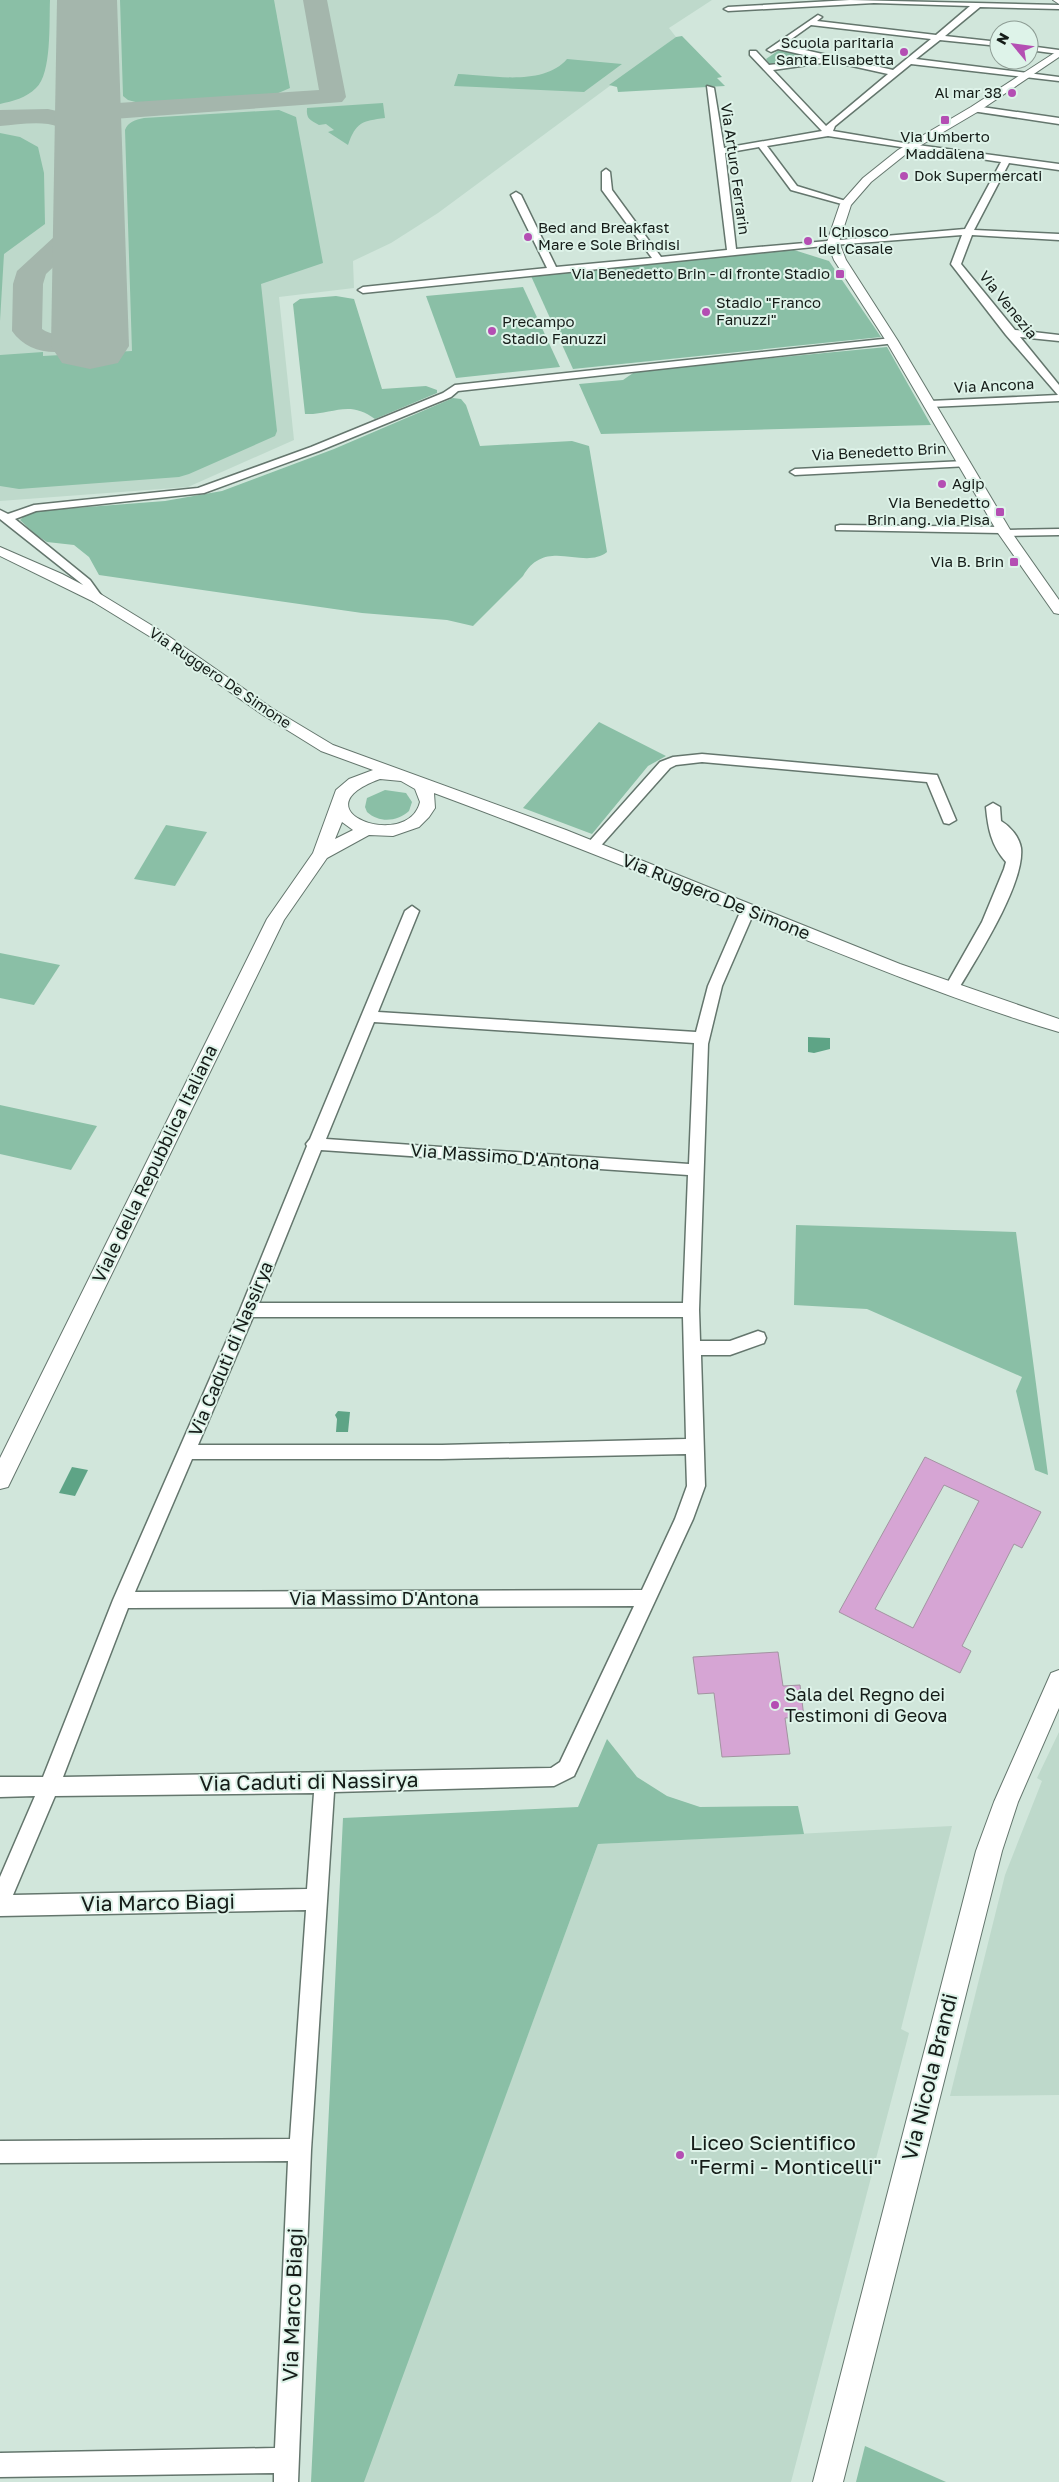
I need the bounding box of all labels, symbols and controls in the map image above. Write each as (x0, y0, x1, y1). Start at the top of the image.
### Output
north arrow (989, 20, 1039, 70)
text: N (992, 30, 1012, 47)
place label: Scuola paritaria Santa Elisabetta (776, 33, 894, 68)
marker: Scuola paritaria Santa Elisabetta (898, 46, 910, 58)
place label: Al mar 38 (934, 83, 1002, 101)
marker: Al mar 38 (1006, 87, 1018, 99)
street label: Via Arturo Ferrarin (718, 102, 754, 236)
marker: Via Umberto Maddalena (939, 114, 951, 126)
place label: Via Umberto Maddalena (900, 127, 990, 162)
place label: Dok Supermercati (914, 166, 1042, 184)
marker: Dok Supermercati (898, 170, 910, 182)
place label: Bed and Breakfast Mare e Sole Brindisi (538, 218, 680, 253)
place label: Il Chiosco del Casale (818, 222, 893, 257)
marker: Bed and Breakfast Mare e Sole Brindisi (522, 231, 534, 243)
marker: Il Chiosco del Casale (802, 235, 814, 247)
place label: Via Benedetto Brin - di fronte Stadio (571, 264, 830, 282)
street label: Via Venezia (976, 267, 1042, 342)
marker: Via Benedetto Brin - di fronte Stadio (834, 268, 846, 280)
place label: Stadio "Franco Fanuzzi" (716, 293, 821, 328)
marker: Stadio "Franco Fanuzzi" (700, 306, 712, 318)
place label: Precampo Stadio Fanuzzi (502, 312, 607, 347)
marker: Precampo Stadio Fanuzzi (486, 325, 498, 337)
street label: Via Ancona (953, 374, 1035, 396)
street label: Via Benedetto Brin (811, 438, 947, 464)
place label: Agip (952, 474, 984, 492)
marker: Agip (936, 478, 948, 490)
place label: Via Benedetto Brin ang. via Pisa (867, 493, 990, 528)
marker: Via Benedetto Brin ang. via Pisa (994, 506, 1006, 518)
place label: Via B. Brin (930, 552, 1004, 570)
marker: Via B. Brin (1008, 556, 1020, 568)
street label: Via Ruggero De Simone (146, 623, 295, 732)
street label: Via Ruggero De Simone (619, 848, 814, 944)
street label: Viale della Repubblica Italiana (87, 1041, 221, 1286)
street label: Via Massimo D'Antona (410, 1138, 600, 1174)
street label: Via Caduti di Nassirya (183, 1258, 277, 1439)
street label: Via Massimo D'Antona (289, 1587, 479, 1609)
place label: Sala del Regno dei Testimoni di Geova (785, 1683, 947, 1726)
marker: Sala del Regno dei Testimoni di Geova (769, 1699, 781, 1711)
street label: Via Caduti di Nassirya (199, 1766, 419, 1796)
street label: Via Marco Biagi (81, 1888, 235, 1916)
street label: Via Nicola Brandi (896, 1990, 962, 2163)
place label: Liceo Scientifico "Fermi - Monticelli" (690, 2129, 882, 2179)
marker: Liceo Scientifico "Fermi - Monticelli" (674, 2149, 686, 2161)
street label: Via Marco Biagi (276, 2227, 308, 2382)

